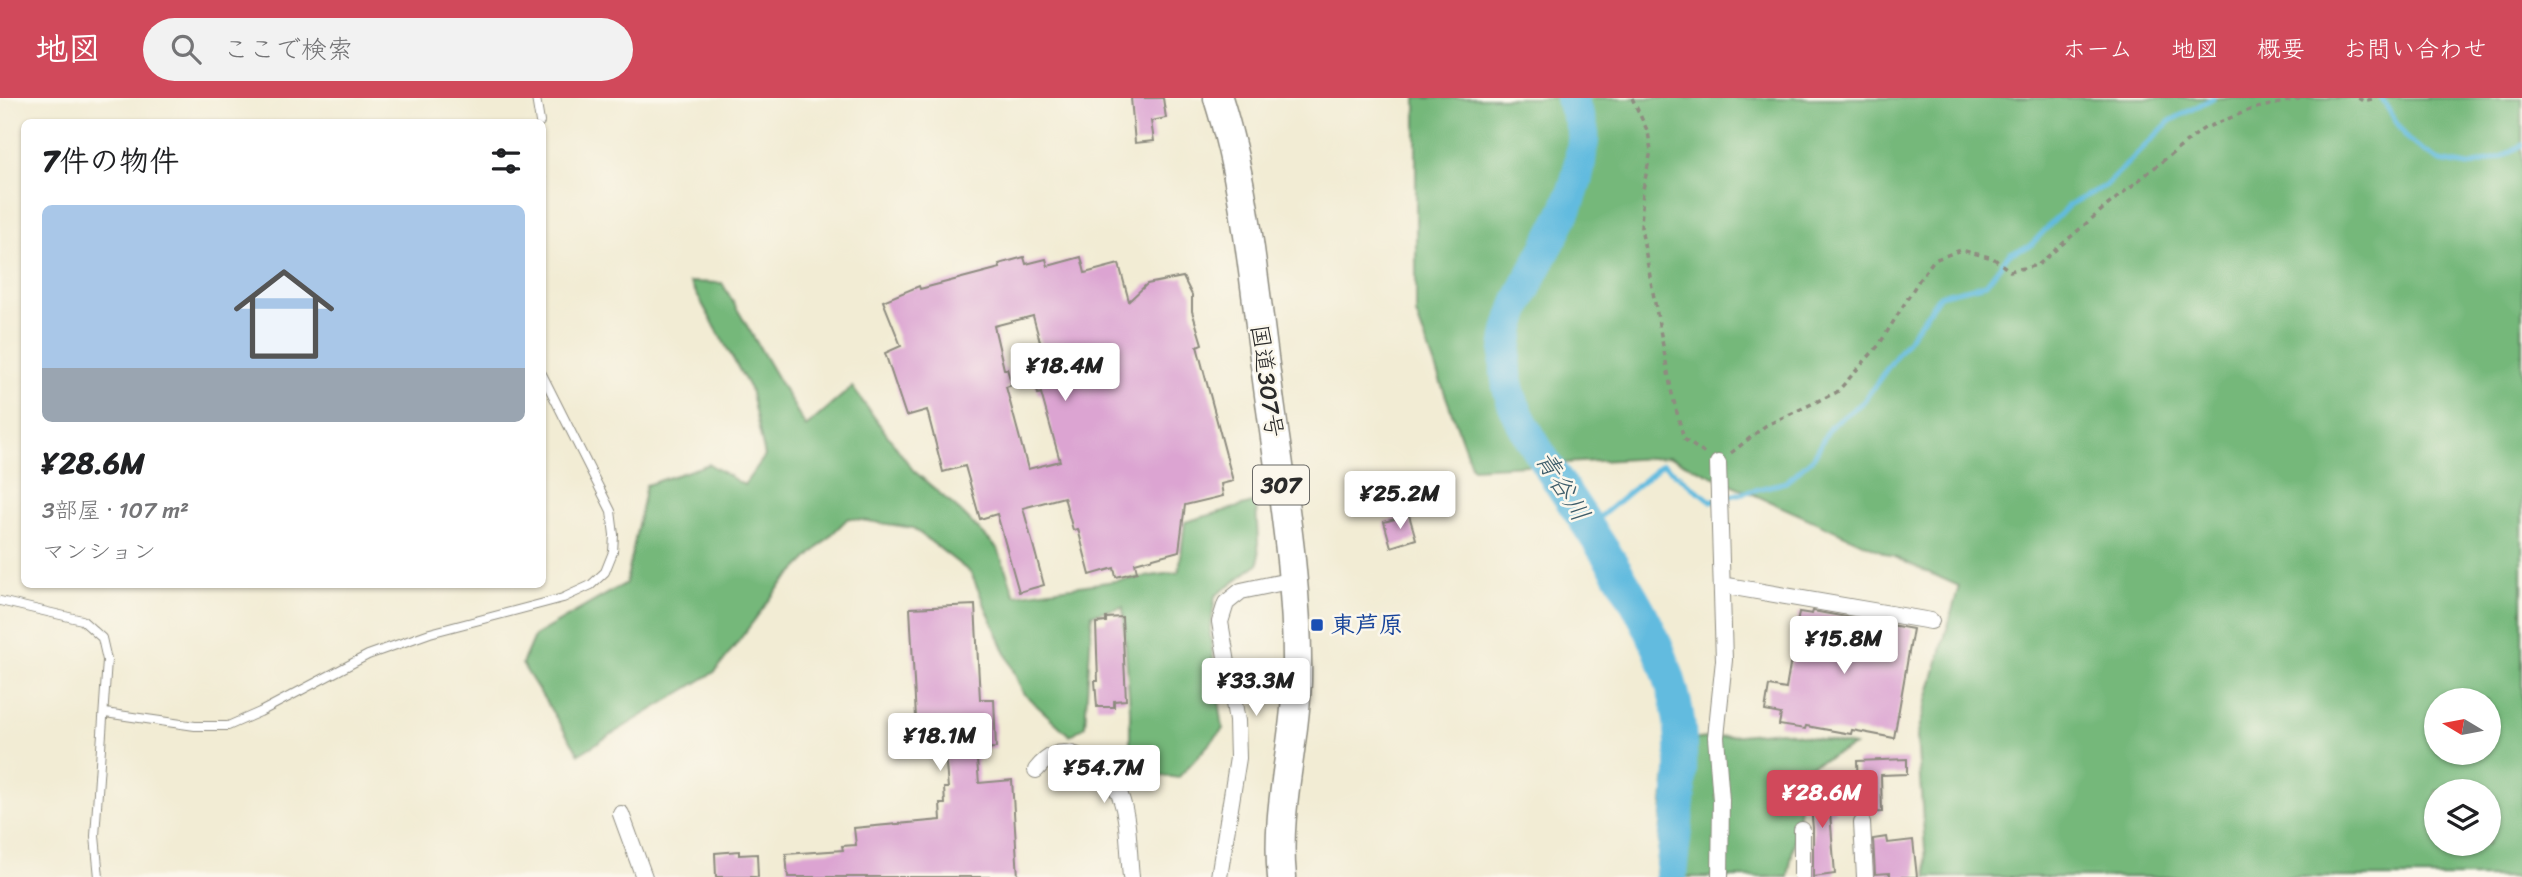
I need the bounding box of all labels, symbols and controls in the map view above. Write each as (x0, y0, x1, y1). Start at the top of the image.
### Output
search box (143, 18, 633, 81)
text: 地図 (35, 20, 101, 78)
text: ここで検索 (223, 26, 353, 72)
text: ホーム (2062, 28, 2133, 70)
text: 地図 (2171, 28, 2219, 70)
text: 概要 (2257, 28, 2305, 70)
text: お問い合わせ (2343, 28, 2487, 70)
icon: search (167, 30, 205, 68)
text: 7件の物件 (42, 134, 179, 188)
icon: filters (487, 142, 525, 180)
icon: home (221, 251, 347, 377)
street label: 国道307号 (1238, 322, 1296, 440)
pin: ¥18.4M (1008, 344, 1122, 403)
text: ¥18.4M (1027, 345, 1103, 386)
text: ¥28.6M (42, 436, 145, 490)
water label: 青谷川 (1523, 441, 1603, 531)
road number: 307 (1253, 466, 1309, 504)
pin: ¥25.2M (1343, 472, 1457, 531)
text: ¥25.2M (1360, 473, 1440, 514)
text: 3部屋 · 107 m² (42, 490, 189, 531)
text: マンション (42, 531, 156, 572)
place label: 東芦原 (1331, 604, 1403, 646)
pin: ¥15.8M (1787, 616, 1901, 676)
marker: 東芦原 (1309, 617, 1325, 633)
text: ¥15.8M (1806, 618, 1882, 659)
pin: ¥33.3M (1199, 658, 1313, 718)
text: ¥33.3M (1218, 660, 1294, 701)
north arrow (2424, 688, 2501, 765)
map controls (2424, 688, 2501, 856)
pin: ¥18.1M (883, 714, 997, 773)
text: ¥18.1M (904, 715, 976, 756)
pin: ¥54.7M (1047, 746, 1161, 805)
text: ¥54.7M (1064, 747, 1144, 788)
pin: ¥28.6M (1765, 770, 1879, 830)
text: ¥28.6M (1783, 772, 1861, 813)
button: layers (2424, 779, 2501, 856)

